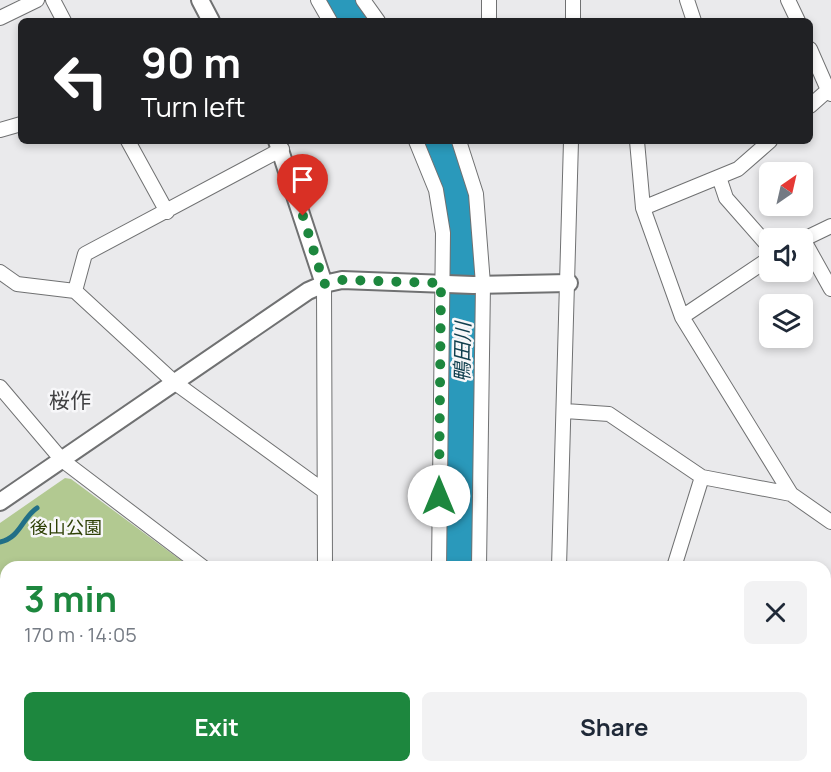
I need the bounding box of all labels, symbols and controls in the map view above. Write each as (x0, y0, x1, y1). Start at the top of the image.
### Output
text: 90 m (141, 33, 241, 91)
icon: left (42, 42, 120, 120)
text: Turn left (141, 88, 245, 125)
pin (277, 154, 328, 216)
north arrow (759, 162, 813, 216)
map controls (759, 162, 813, 348)
icon: arrive (286, 163, 319, 196)
button: sound (759, 228, 813, 282)
button: layers (759, 294, 813, 348)
water label: 鴨田川 (448, 320, 476, 382)
district label: 桜作 (49, 386, 91, 414)
position arrow (407, 464, 471, 528)
park label: 後山公園 (30, 515, 102, 539)
text: 3 min (24, 574, 117, 623)
button: close (744, 581, 807, 644)
text: 170 m · 14:05 (24, 621, 137, 648)
button: Exit (24, 692, 410, 761)
button: Share (422, 692, 807, 761)

